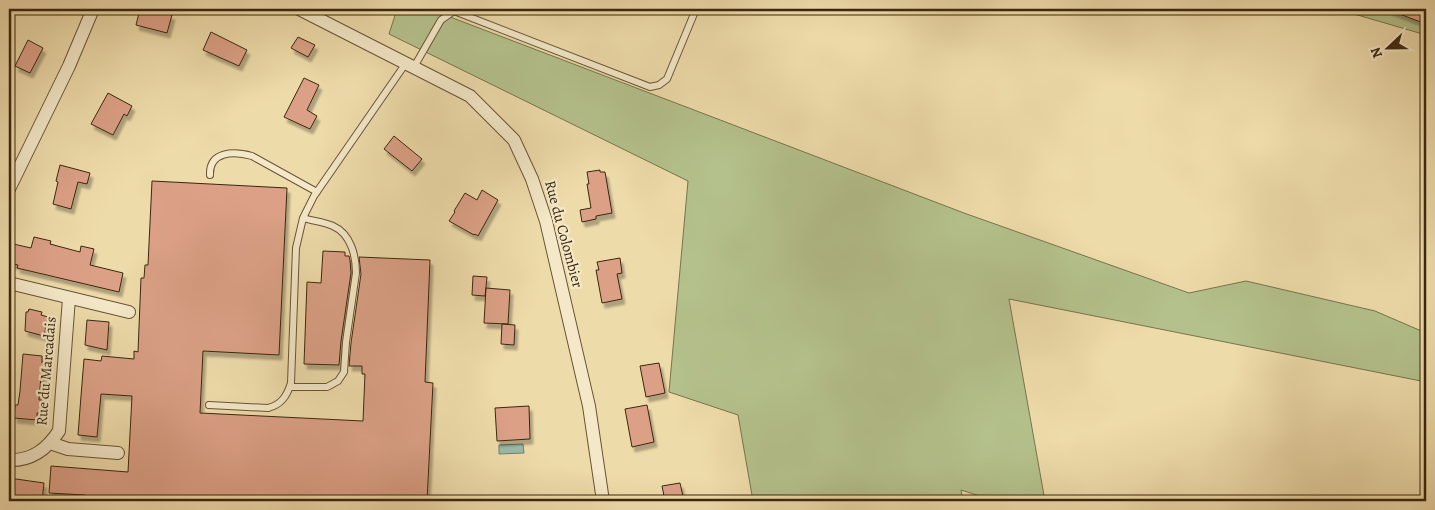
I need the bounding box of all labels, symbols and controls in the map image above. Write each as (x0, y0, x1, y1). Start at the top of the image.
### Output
north arrow (1362, 22, 1412, 72)
text: N (1366, 44, 1387, 61)
street label: Rue du Colombier (540, 178, 588, 290)
street label: Rue du Marcadais (31, 316, 61, 426)

